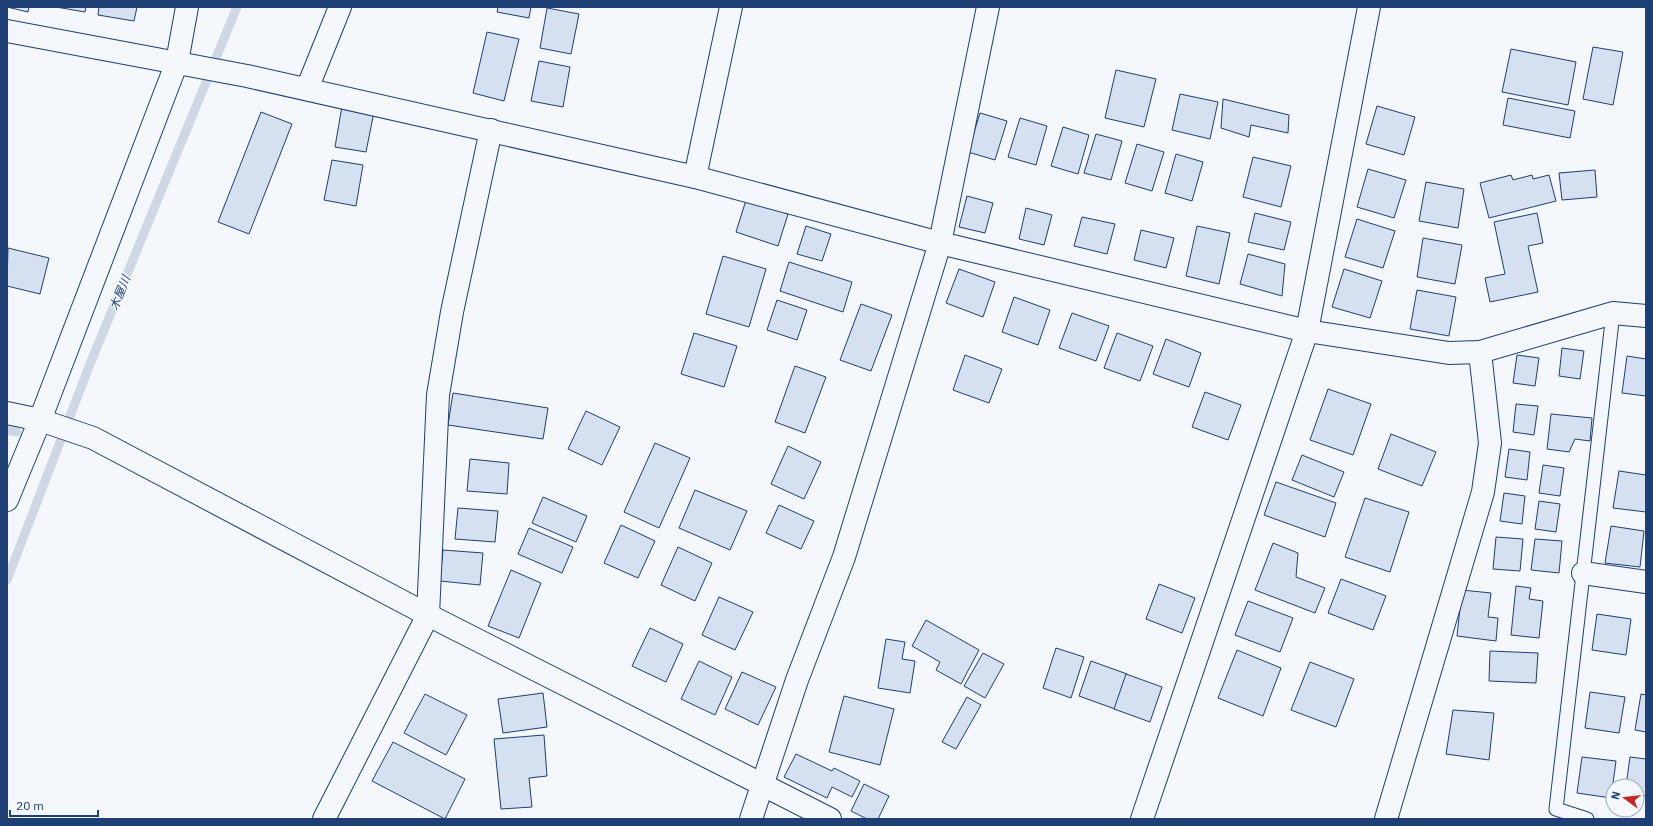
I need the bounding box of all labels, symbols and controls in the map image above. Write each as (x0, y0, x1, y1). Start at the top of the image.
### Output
water label: 木屋川 (106, 271, 134, 312)
north arrow (1605, 778, 1645, 818)
text: N (1608, 790, 1623, 801)
scale bar (10, 792, 98, 818)
text: 20 m (16, 798, 44, 813)

